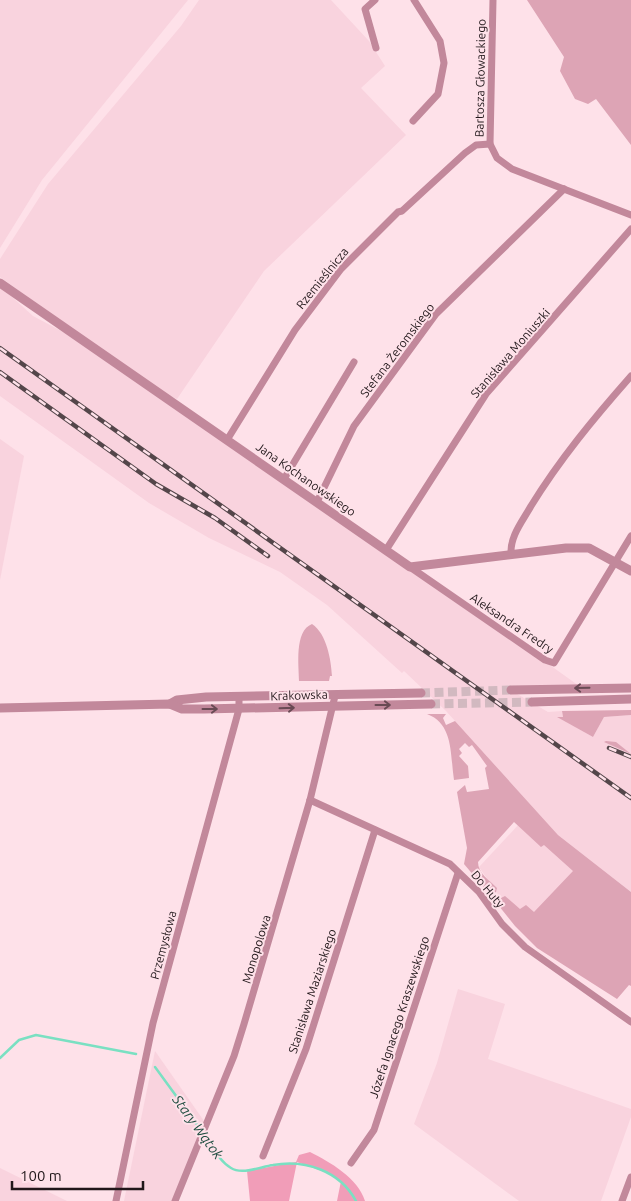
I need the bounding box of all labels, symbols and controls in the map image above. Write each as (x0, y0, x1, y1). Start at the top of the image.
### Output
street label: Bartosza Głowackiego (472, 19, 488, 137)
street label: Rzemieślnicza (293, 245, 351, 311)
street label: Stefana Żeromskiego (357, 301, 437, 399)
street label: Stanisława Moniuszki (468, 306, 552, 400)
street label: Jana Kochanowskiego (254, 440, 358, 518)
street label: Aleksandra Fredry (468, 590, 556, 656)
one-way arrow (575, 683, 591, 693)
street label: Krakowska (270, 687, 328, 703)
one-way arrow (375, 700, 391, 709)
one-way arrow (278, 703, 294, 712)
one-way arrow (202, 704, 218, 714)
street label: Do Huty (469, 868, 507, 910)
street label: Przemysłowa (148, 909, 178, 981)
street label: Monopolowa (239, 913, 273, 985)
street label: Stanisława Maziarskiego (286, 927, 338, 1055)
street label: Józefa Ignacego Kraszewskiego (367, 934, 431, 1100)
water label: Stary Wątok (169, 1091, 227, 1163)
scale bar (12, 1158, 144, 1190)
text: 100 m (20, 1167, 62, 1184)

